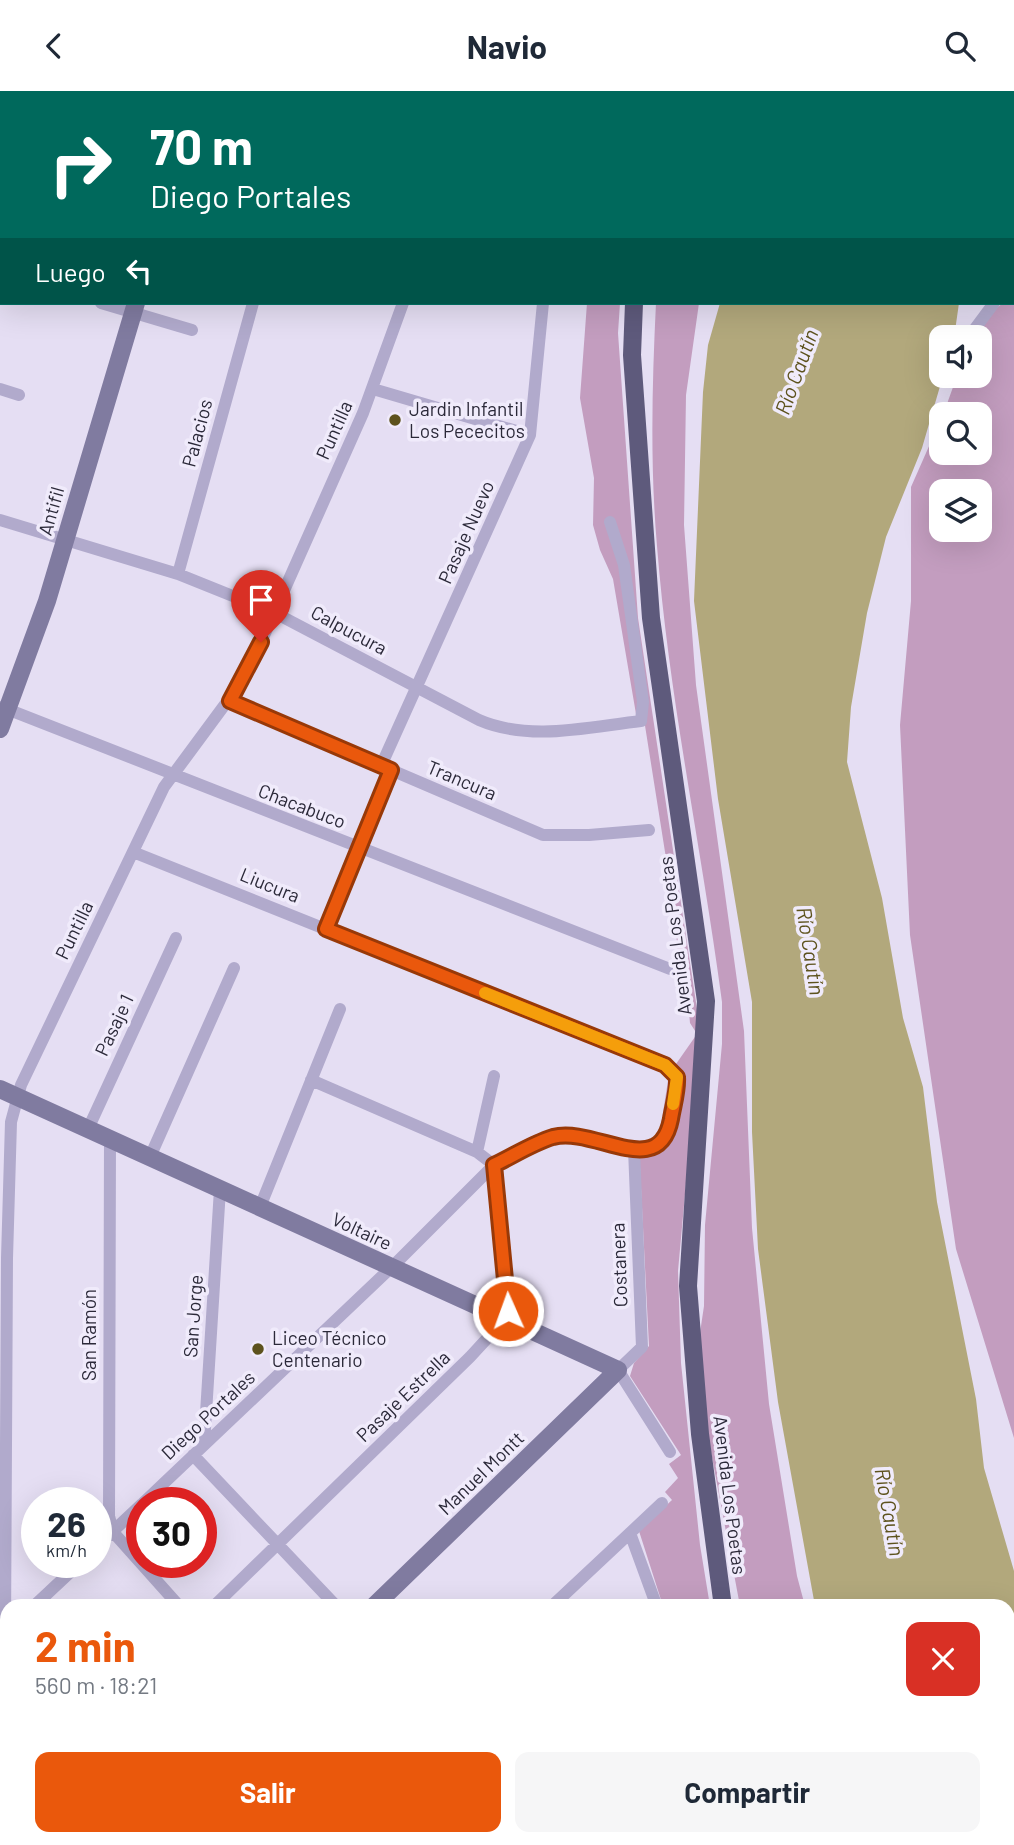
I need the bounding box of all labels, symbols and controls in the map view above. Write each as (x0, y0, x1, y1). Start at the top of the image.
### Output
icon: back (35, 27, 73, 65)
text: Navio (467, 27, 547, 65)
icon: search (941, 27, 979, 65)
text: 70 m (150, 116, 253, 175)
icon: right (35, 119, 126, 210)
text: Diego Portales (150, 176, 351, 214)
icon: left (120, 252, 158, 290)
text: Luego (35, 256, 106, 287)
water label: Río Cautín (769, 325, 823, 418)
map controls (929, 325, 992, 542)
button: sound (929, 325, 992, 388)
street label: Palacios (176, 396, 217, 469)
street label: Puntilla (310, 397, 357, 463)
place label: Jardin Infantil Los Pececitos (409, 397, 525, 442)
button: search (929, 402, 992, 465)
marker: Jardin Infantil Los Pececitos (387, 412, 403, 428)
street label: Pasaje Nuevo (433, 477, 498, 587)
button: layers (929, 479, 992, 542)
street label: Antifil (33, 484, 68, 538)
pin (231, 570, 291, 642)
icon: arrive (242, 581, 280, 619)
street label: Calpucura (307, 600, 391, 659)
street label: Trancura (424, 755, 500, 804)
street label: Chacabuco (255, 778, 349, 833)
street label: Avenida Los Poetas (653, 855, 696, 1017)
street label: Liucura (237, 862, 303, 907)
street label: Puntilla (50, 897, 97, 963)
water label: Río Cautín (792, 905, 831, 997)
street label: Pasaje 1 (89, 990, 138, 1059)
street label: Voltaire (329, 1207, 396, 1254)
street label: Costanera (606, 1222, 631, 1308)
street label: San Jorge (178, 1274, 207, 1358)
position arrow (471, 1274, 545, 1348)
street label: San Ramón (77, 1289, 100, 1381)
place label: Liceo Técnico Centenario (272, 1326, 387, 1371)
marker: Liceo Técnico Centenario (250, 1341, 266, 1357)
street label: Pasaje Estrella (351, 1345, 454, 1446)
street label: Diego Portales (156, 1365, 259, 1464)
street label: Avenida Los Poetas (709, 1414, 752, 1576)
street label: Manuel Montt (433, 1426, 528, 1519)
water label: Río Cautín (870, 1466, 911, 1558)
speed limit sign: 30 (126, 1487, 217, 1578)
text: 26 (47, 1502, 86, 1544)
text: km/h (46, 1539, 87, 1561)
text: 2 min (35, 1620, 136, 1670)
button: close (906, 1622, 980, 1696)
text: 560 m · 18:21 (35, 1671, 157, 1699)
button: Salir (35, 1752, 501, 1832)
button: Compartir (515, 1752, 980, 1832)

